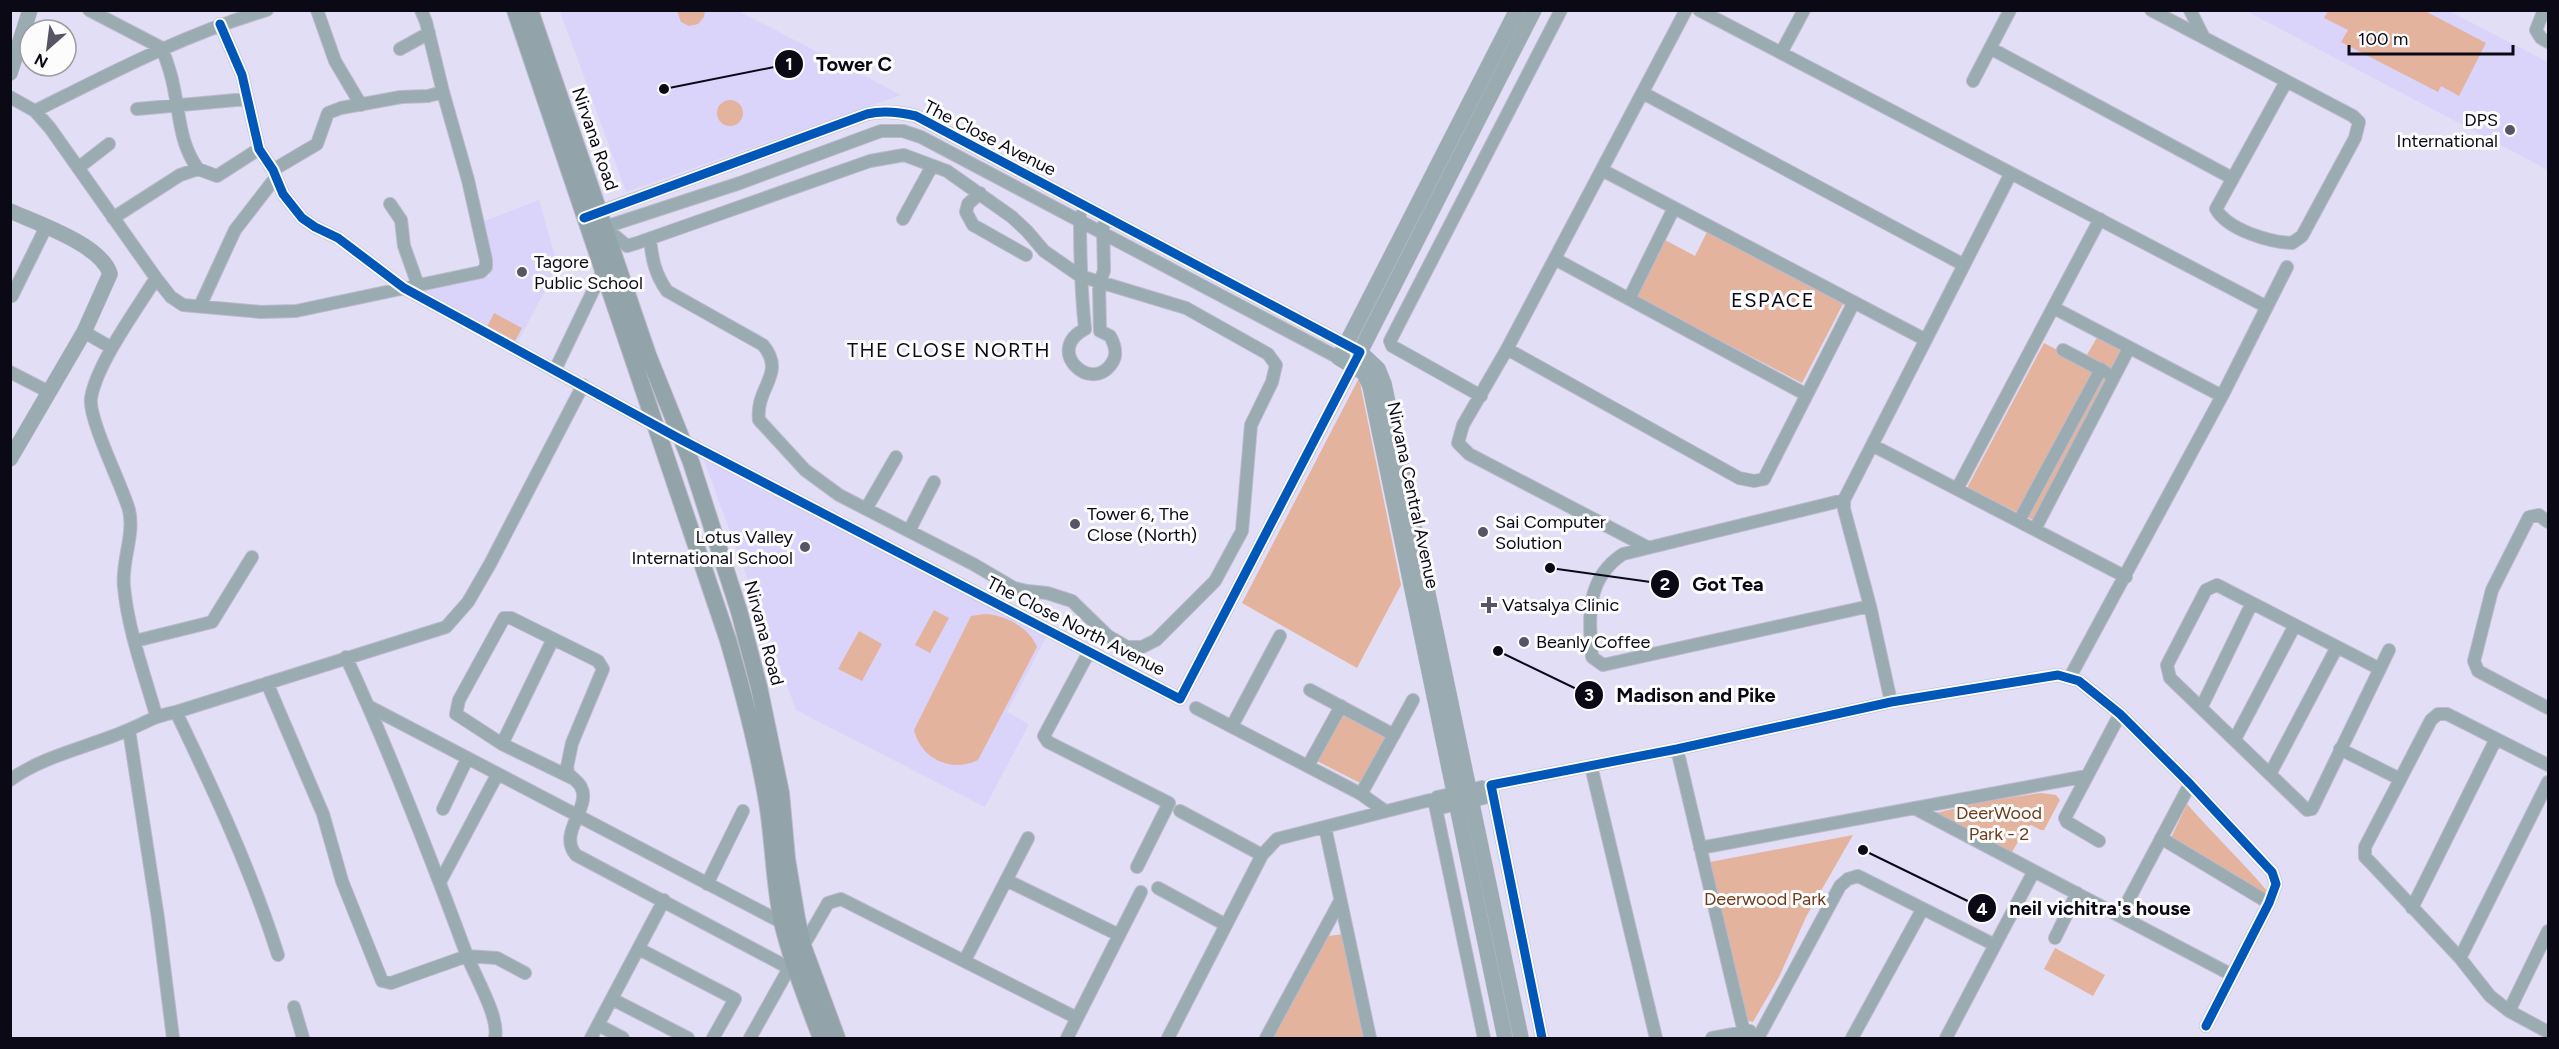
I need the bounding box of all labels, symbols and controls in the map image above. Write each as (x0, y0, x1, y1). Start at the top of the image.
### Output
north arrow (18, 18, 78, 78)
scale bar (2349, 18, 2512, 56)
text: 100 m (2358, 28, 2408, 50)
callout: Tower C (774, 45, 904, 83)
text: N (31, 50, 51, 72)
text: Tower C (816, 52, 892, 76)
text: 1 (785, 53, 793, 75)
street label: Nirvana Road (567, 85, 623, 193)
street label: The Close Avenue (920, 95, 1060, 181)
place label: DPS International (2397, 109, 2498, 152)
marker: DPS International (2503, 123, 2517, 137)
place label: Tagore Public School (534, 251, 643, 294)
marker: Tagore Public School (515, 265, 529, 279)
district label: ESPACE (1731, 288, 1815, 312)
district label: THE CLOSE NORTH (847, 338, 1051, 362)
street label: Nirvana Central Avenue (1382, 400, 1444, 591)
place label: Tower 6, The Close (North) (1087, 503, 1197, 546)
place label: Sai Computer Solution (1495, 511, 1606, 554)
marker: Tower 6, The Close (North) (1068, 517, 1082, 531)
marker: Sai Computer Solution (1476, 525, 1490, 539)
place label: Lotus Valley International School (631, 526, 794, 569)
marker: Lotus Valley International School (798, 540, 812, 554)
callout: Got Tea (1650, 565, 1775, 603)
street label: The Close North Avenue (983, 571, 1169, 681)
text: Got Tea (1692, 572, 1764, 596)
text: 2 (1660, 573, 1670, 595)
street label: Nirvana Road (739, 578, 789, 688)
place label: Vatsalya Clinic (1502, 594, 1619, 616)
marker: Vatsalya Clinic (1480, 596, 1498, 614)
place label: Beanly Coffee (1536, 631, 1650, 653)
marker: Beanly Coffee (1517, 635, 1531, 649)
callout: Madison and Pike (1574, 676, 1787, 714)
text: Madison and Pike (1616, 683, 1776, 707)
text: 3 (1584, 684, 1594, 706)
park label: DeerWood Park - 2 (1956, 802, 2042, 845)
park label: Deerwood Park (1704, 888, 1826, 910)
callout: neil vichitra's house (1967, 889, 2203, 927)
text: neil vichitra's house (2009, 896, 2191, 920)
text: 4 (1976, 898, 1988, 920)

